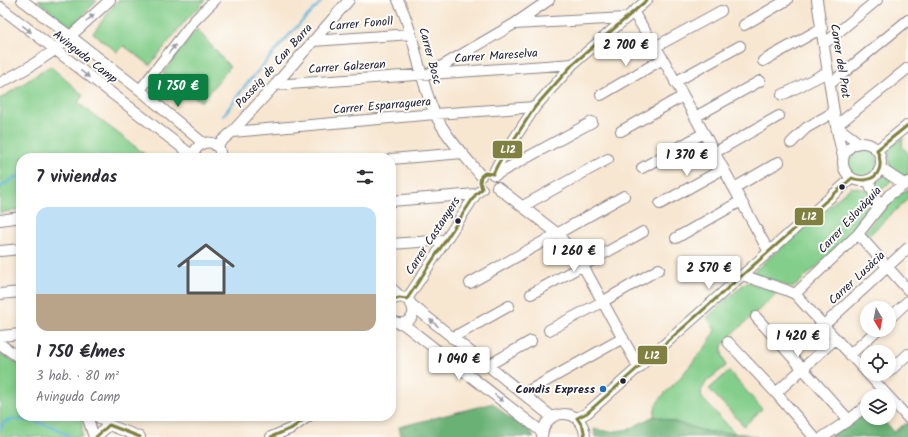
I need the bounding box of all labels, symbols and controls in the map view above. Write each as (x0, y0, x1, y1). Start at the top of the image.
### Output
street label: Carrer Fonoll (328, 12, 394, 36)
one-way arrow (85, 13, 95, 23)
street label: Passeig de Can Barra (231, 19, 318, 113)
street label: Carrer del Prat (825, 23, 855, 100)
one-way arrow (22, 24, 33, 33)
street label: Carrer Bosc (413, 25, 447, 87)
street label: Avinguda Camp (49, 26, 122, 89)
pin: 2 700 € (589, 33, 663, 67)
text: 2 700 € (603, 35, 649, 56)
one-way arrow (168, 43, 177, 54)
street label: Carrer Mareselva (454, 44, 539, 68)
street label: Carrer Galzeran (308, 55, 386, 79)
one-way arrow (80, 70, 91, 78)
pin: 1 750 € (141, 74, 215, 108)
text: 1 750 € (157, 76, 199, 97)
street label: Carrer Esparraguera (332, 92, 432, 120)
line badge: L12 (492, 140, 523, 159)
text: L12 (500, 141, 516, 159)
pin: 1 370 € (650, 143, 724, 177)
text: 1 370 € (666, 145, 708, 166)
text: 7 viviendas (36, 164, 117, 191)
icon: filters (354, 166, 376, 188)
street label: Carrer Eslovàquia (814, 182, 887, 258)
unlabelled marker (837, 182, 847, 192)
street label: Carrer Castanyers (401, 193, 465, 279)
line badge: L12 (794, 207, 824, 226)
text: L12 (801, 208, 817, 226)
unlabelled marker (453, 216, 463, 226)
icon: home (170, 233, 242, 305)
pin: 1 260 € (537, 239, 611, 273)
text: 1 260 € (552, 241, 596, 262)
street label: Carrer Lusàcia (824, 246, 890, 309)
pin: 2 570 € (672, 256, 746, 290)
text: 2 570 € (686, 258, 732, 279)
north arrow (860, 301, 896, 337)
map controls (860, 301, 896, 425)
one-way arrow (428, 319, 439, 328)
pin: 1 420 € (761, 324, 835, 358)
text: 1 420 € (776, 326, 820, 347)
text: 1 750 €/mes (36, 339, 125, 366)
line badge: L12 (637, 345, 668, 365)
button: locate (860, 345, 896, 381)
pin: 1 040 € (422, 347, 496, 381)
text: L12 (644, 347, 660, 365)
text: 1 040 € (438, 349, 480, 370)
text: 3 hab. · 80 m² (36, 366, 119, 387)
unlabelled marker (618, 376, 628, 386)
place label: Condis Express (515, 380, 595, 399)
marker: Condis Express (598, 384, 608, 394)
text: Avinguda Camp (36, 387, 120, 408)
button: layers (860, 389, 896, 425)
one-way arrow (494, 394, 505, 403)

